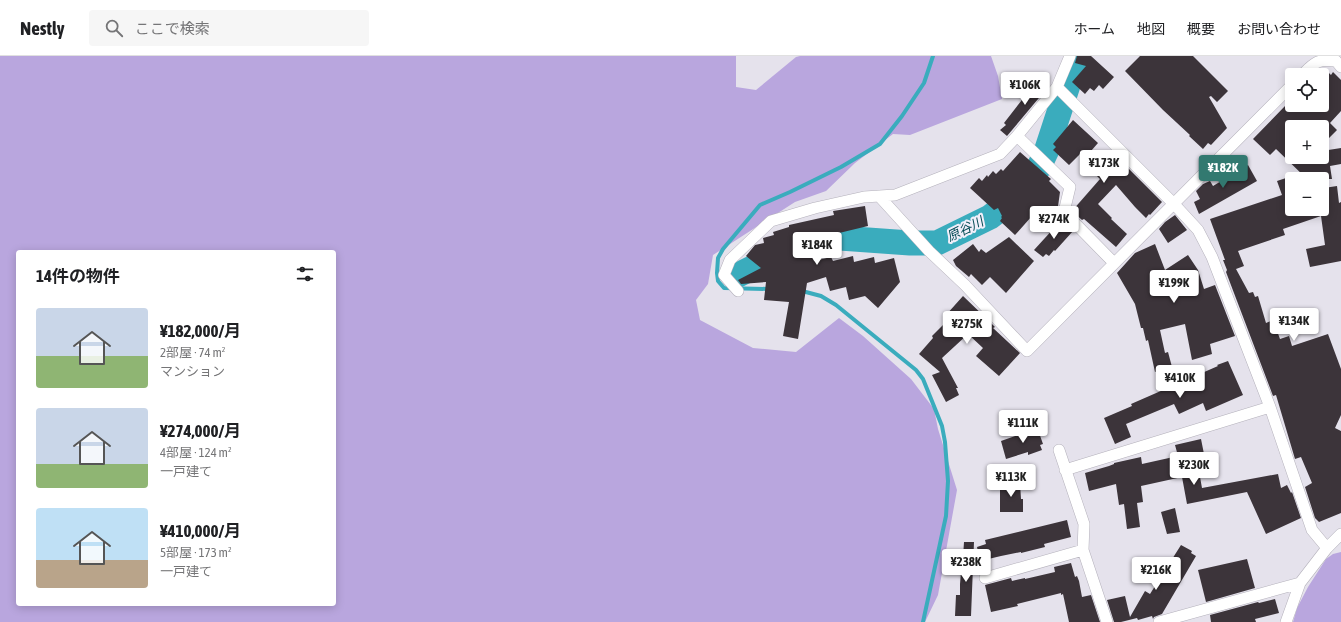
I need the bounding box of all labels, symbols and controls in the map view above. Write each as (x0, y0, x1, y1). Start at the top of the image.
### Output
search box (89, 10, 369, 46)
text: Nestly (20, 17, 65, 39)
icon: search (103, 17, 125, 39)
text: ここで検索 (135, 20, 210, 37)
text: ホーム (1073, 21, 1115, 37)
text: 地図 (1137, 21, 1165, 37)
text: 概要 (1187, 21, 1215, 37)
text: お問い合わせ (1237, 21, 1321, 37)
map controls (1285, 68, 1329, 216)
button: locate (1285, 68, 1329, 112)
pin: ¥106K (997, 72, 1053, 106)
text: ¥106K (1010, 77, 1040, 92)
button: + (1285, 120, 1329, 164)
pin: ¥173K (1076, 150, 1132, 184)
text: ¥173K (1089, 155, 1119, 170)
pin: ¥182K (1195, 155, 1251, 189)
text: ¥182K (1208, 160, 1238, 175)
button: − (1285, 172, 1329, 216)
pin: ¥274K (1026, 206, 1082, 240)
text: ¥274K (1039, 211, 1069, 226)
water label: 原谷川 (944, 213, 988, 244)
pin: ¥184K (789, 232, 845, 266)
text: ¥184K (802, 237, 832, 252)
icon: filters (294, 263, 316, 285)
text: 14件の物件 (36, 266, 120, 286)
pin: ¥199K (1146, 270, 1202, 304)
text: ¥199K (1159, 275, 1189, 290)
pin: ¥134K (1266, 308, 1322, 342)
pin: ¥275K (939, 311, 995, 345)
text: ¥134K (1279, 313, 1309, 328)
text: ¥275K (952, 316, 982, 331)
text: ¥182,000/月 (160, 321, 241, 341)
icon: home (68, 324, 116, 372)
text: 2部屋 · 74 m² (160, 345, 225, 360)
text: マンション (160, 364, 225, 379)
pin: ¥410K (1152, 365, 1208, 399)
text: ¥410K (1165, 370, 1195, 385)
pin: ¥111K (995, 410, 1051, 444)
text: ¥111K (1008, 415, 1038, 430)
text: ¥274,000/月 (160, 421, 241, 441)
icon: home (68, 424, 116, 472)
text: 4部屋 · 124 m² (160, 445, 232, 460)
pin: ¥230K (1166, 452, 1222, 486)
text: ¥230K (1179, 457, 1209, 472)
text: 一戸建て (160, 464, 212, 479)
pin: ¥113K (983, 464, 1039, 498)
text: ¥113K (996, 469, 1026, 484)
text: ¥410,000/月 (160, 521, 241, 541)
icon: home (68, 524, 116, 572)
text: 5部屋 · 173 m² (160, 545, 232, 560)
pin: ¥238K (938, 549, 994, 583)
text: ¥238K (951, 554, 981, 569)
pin: ¥216K (1128, 557, 1184, 591)
text: ¥216K (1141, 562, 1171, 577)
text: 一戸建て (160, 564, 212, 579)

